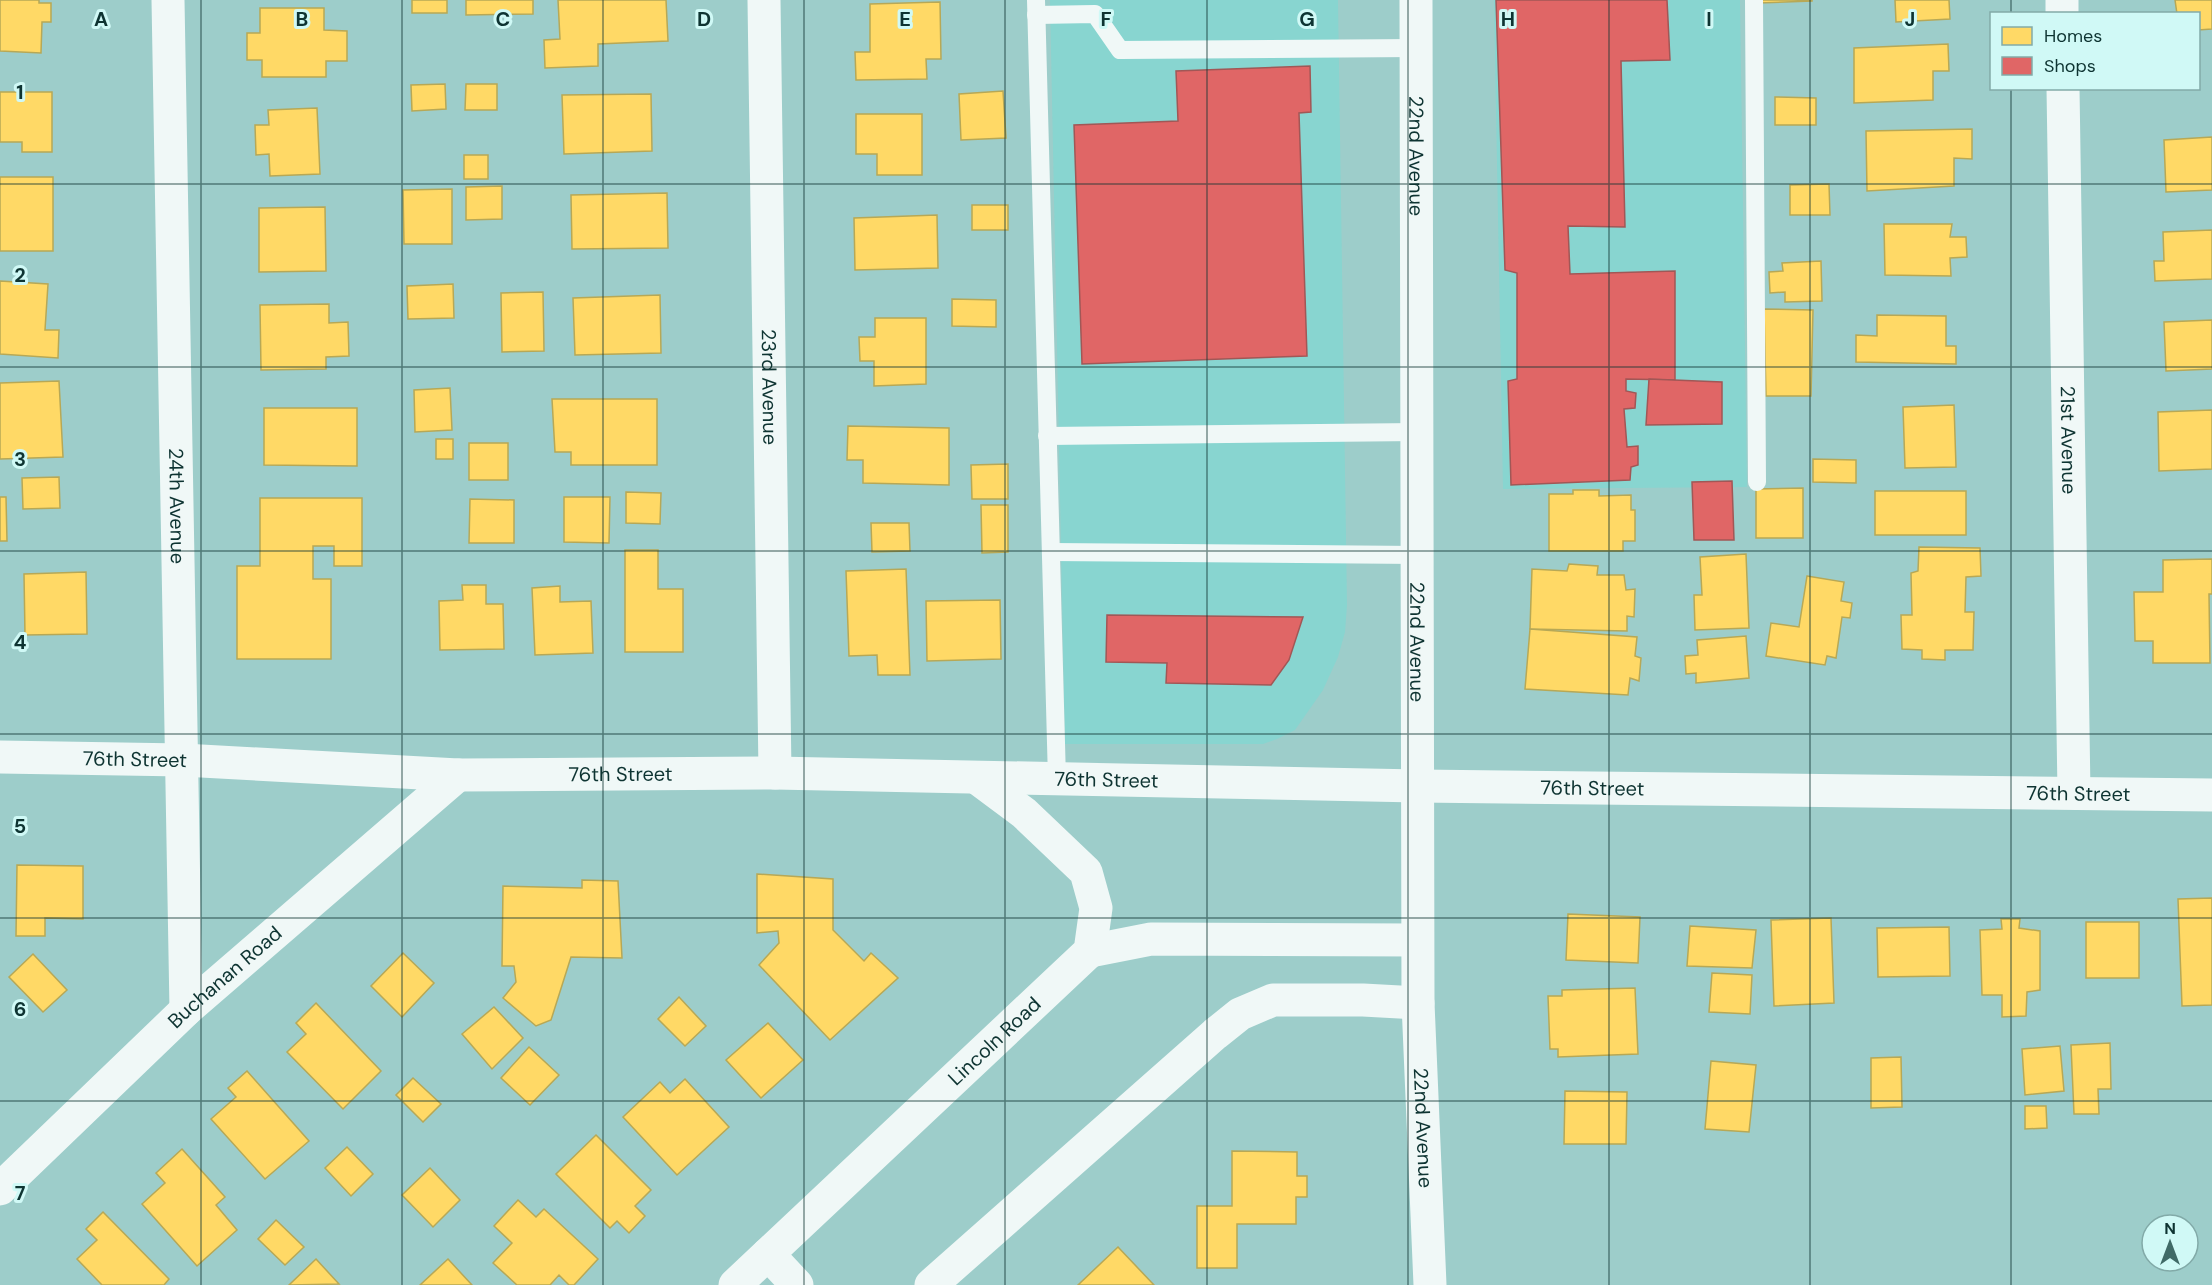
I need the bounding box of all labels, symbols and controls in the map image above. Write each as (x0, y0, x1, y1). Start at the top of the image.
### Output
text: A (94, 6, 108, 32)
text: B (296, 6, 308, 32)
text: C (496, 6, 510, 32)
text: D (697, 6, 711, 32)
text: E (899, 6, 911, 32)
text: F (1100, 6, 1112, 32)
text: G (1299, 6, 1315, 32)
text: H (1501, 6, 1515, 32)
text: I (1706, 6, 1712, 32)
text: J (1905, 6, 1915, 32)
legend (1990, 12, 2200, 90)
text: Homes (2044, 24, 2102, 48)
text: Shops (2044, 54, 2096, 78)
text: 1 (16, 79, 24, 105)
street label: 22nd Avenue (1403, 96, 1429, 216)
text: 2 (14, 262, 26, 288)
street label: 23rd Avenue (756, 329, 783, 445)
street label: 21st Avenue (2055, 385, 2082, 494)
text: 3 (14, 446, 26, 472)
street label: 24th Avenue (163, 448, 191, 564)
street label: 22nd Avenue (1404, 582, 1430, 702)
text: 4 (14, 629, 27, 655)
street label: 76th Street (83, 745, 188, 773)
street label: 76th Street (568, 761, 673, 787)
street label: 76th Street (1054, 766, 1159, 794)
street label: 76th Street (1540, 774, 1645, 802)
street label: 76th Street (2026, 780, 2131, 807)
text: 5 (14, 813, 26, 839)
street label: Buchanan Road (162, 920, 287, 1034)
street label: Lincoln Road (942, 991, 1046, 1091)
text: 6 (14, 996, 26, 1022)
street label: 22nd Avenue (1408, 1067, 1439, 1189)
text: 7 (15, 1180, 26, 1206)
north arrow (2140, 1213, 2200, 1273)
text: N (2164, 1218, 2176, 1239)

